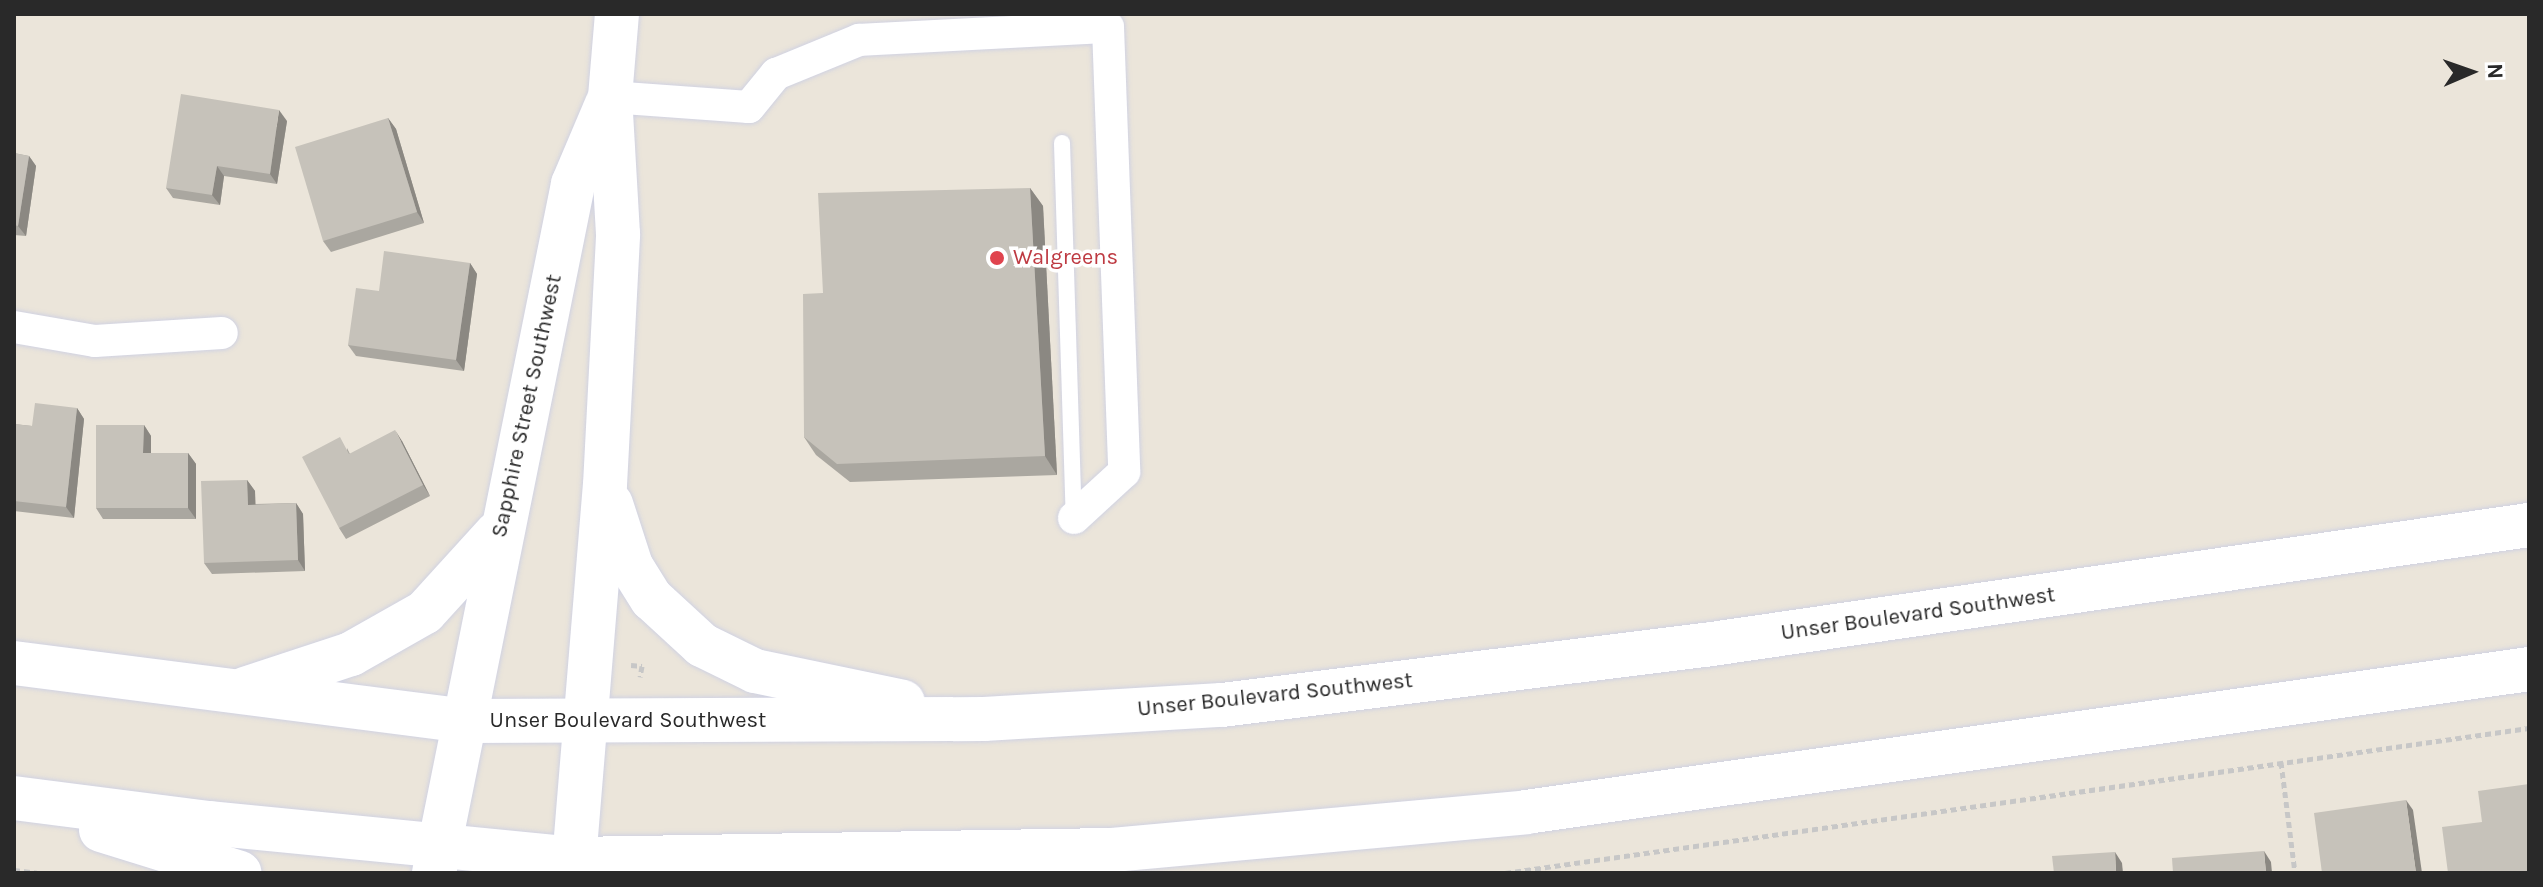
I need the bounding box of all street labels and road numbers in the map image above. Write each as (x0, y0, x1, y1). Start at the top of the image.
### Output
street label: Sapphire Street Southwest (486, 272, 568, 540)
street label: Unser Boulevard Southwest (1779, 582, 2057, 646)
street label: Unser Boulevard Southwest (1136, 667, 1414, 723)
street label: Unser Boulevard Southwest (490, 708, 766, 734)

